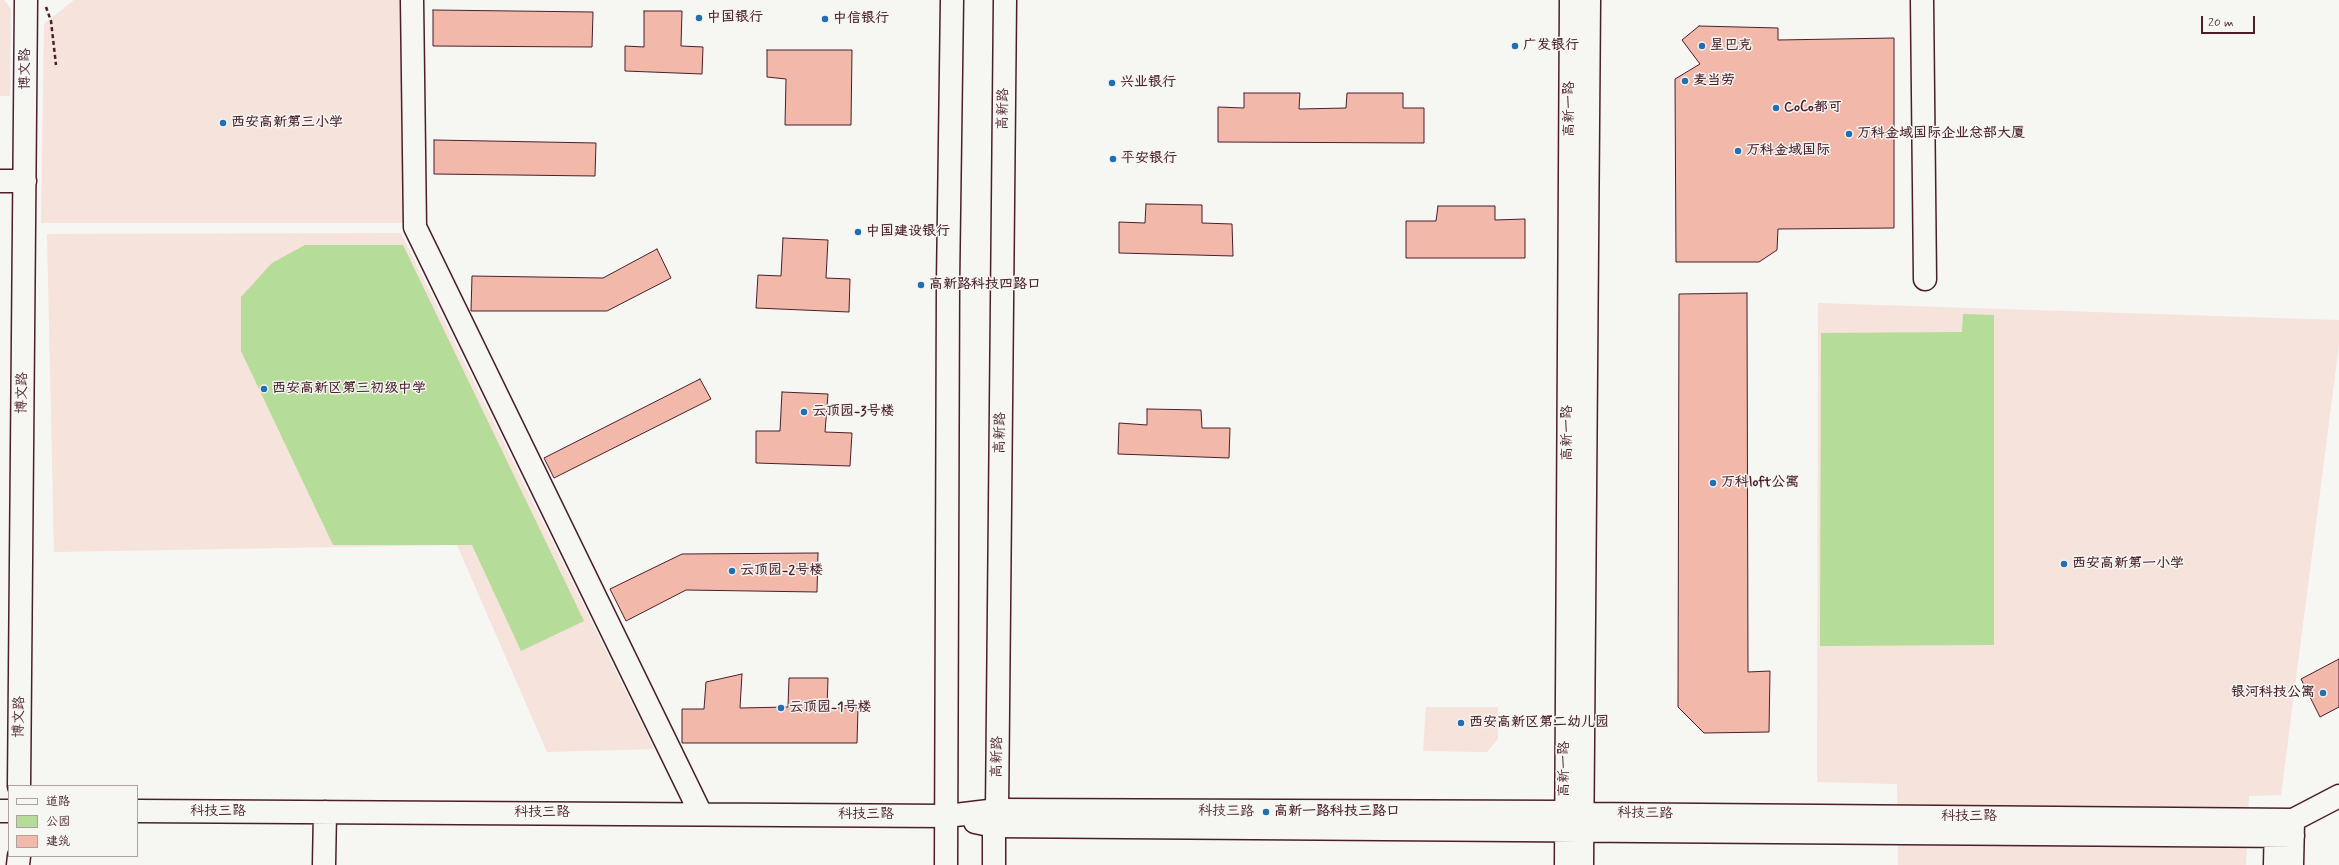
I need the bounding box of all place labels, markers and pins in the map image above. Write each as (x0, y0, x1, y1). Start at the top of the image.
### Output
place label: 中国银行 (707, 10, 763, 26)
place label: 中信银行 (833, 11, 889, 27)
marker: 中国银行 (694, 13, 704, 23)
marker: 中信银行 (820, 14, 830, 24)
place label: 广发银行 (1523, 38, 1579, 54)
place label: 星巴克 (1710, 38, 1752, 54)
marker: 广发银行 (1510, 41, 1520, 51)
marker: 星巴克 (1697, 41, 1707, 51)
place label: 麦当劳 (1693, 73, 1735, 89)
place label: 兴业银行 (1120, 75, 1176, 91)
marker: 麦当劳 (1680, 76, 1690, 86)
marker: 兴业银行 (1107, 78, 1117, 88)
place label: CoCo都可 (1784, 100, 1842, 116)
marker: CoCo都可 (1771, 103, 1781, 113)
place label: 西安高新第三小学 (231, 115, 343, 131)
marker: 西安高新第三小学 (218, 118, 228, 128)
place label: 万科金域国际企业总部大厦 (1857, 126, 2025, 142)
marker: 万科金域国际企业总部大厦 (1844, 129, 1854, 139)
place label: 万科金域国际 (1746, 143, 1830, 159)
marker: 万科金域国际 (1733, 146, 1743, 156)
place label: 平安银行 (1121, 151, 1177, 167)
marker: 平安银行 (1108, 154, 1118, 164)
place label: 中国建设银行 (866, 224, 950, 240)
marker: 中国建设银行 (853, 227, 863, 237)
place label: 高新路科技四路口 (929, 277, 1041, 293)
marker: 高新路科技四路口 (916, 280, 926, 290)
place label: 西安高新区第三初级中学 (272, 381, 426, 397)
marker: 西安高新区第三初级中学 (259, 384, 269, 394)
place label: 云顶园-3号楼 (812, 404, 895, 420)
marker: 云顶园-3号楼 (799, 407, 809, 417)
place label: 万科loft公寓 (1721, 475, 1799, 491)
marker: 万科loft公寓 (1708, 478, 1718, 488)
place label: 西安高新第一小学 (2072, 556, 2184, 572)
marker: 西安高新第一小学 (2059, 559, 2069, 569)
place label: 云顶园-2号楼 (740, 563, 823, 579)
marker: 云顶园-2号楼 (727, 566, 737, 576)
place label: 银河科技公寓 (2231, 685, 2315, 701)
marker: 银河科技公寓 (2318, 688, 2328, 698)
place label: 云顶园-1号楼 (789, 700, 872, 716)
marker: 云顶园-1号楼 (776, 703, 786, 713)
place label: 西安高新区第二幼儿园 (1469, 715, 1609, 731)
marker: 西安高新区第二幼儿园 (1456, 718, 1466, 728)
place label: 高新一路科技三路口 (1274, 804, 1400, 820)
marker: 高新一路科技三路口 (1261, 807, 1271, 817)

